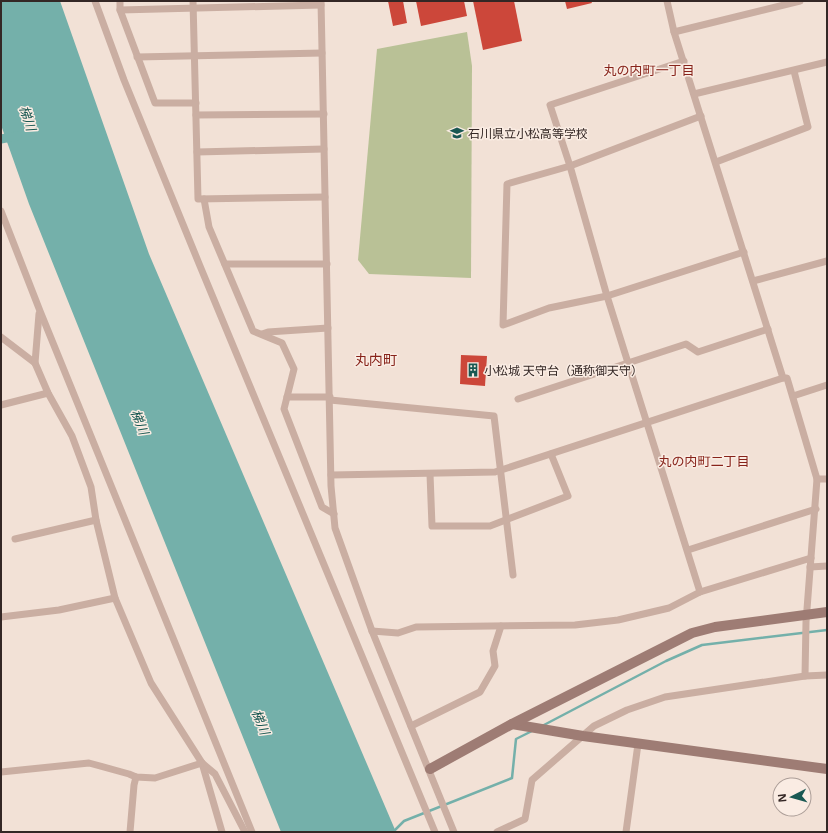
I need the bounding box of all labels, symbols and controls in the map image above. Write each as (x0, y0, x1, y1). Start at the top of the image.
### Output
district label: 丸の内町一丁目 (603, 61, 695, 79)
water label: 梯川 (15, 103, 41, 135)
school or university icon: 石川県立小松高等学校 (449, 125, 465, 141)
place label: 石川県立小松高等学校 (468, 125, 588, 142)
district label: 丸内町 (355, 350, 397, 369)
building icon: 小松城 天守台（通称御天守） (465, 362, 481, 378)
place label: 小松城 天守台（通称御天守） (484, 362, 643, 379)
water label: 梯川 (127, 407, 154, 439)
district label: 丸の内町二丁目 (658, 452, 750, 470)
water label: 梯川 (248, 707, 275, 739)
north arrow (772, 777, 812, 817)
text: N (774, 793, 789, 803)

